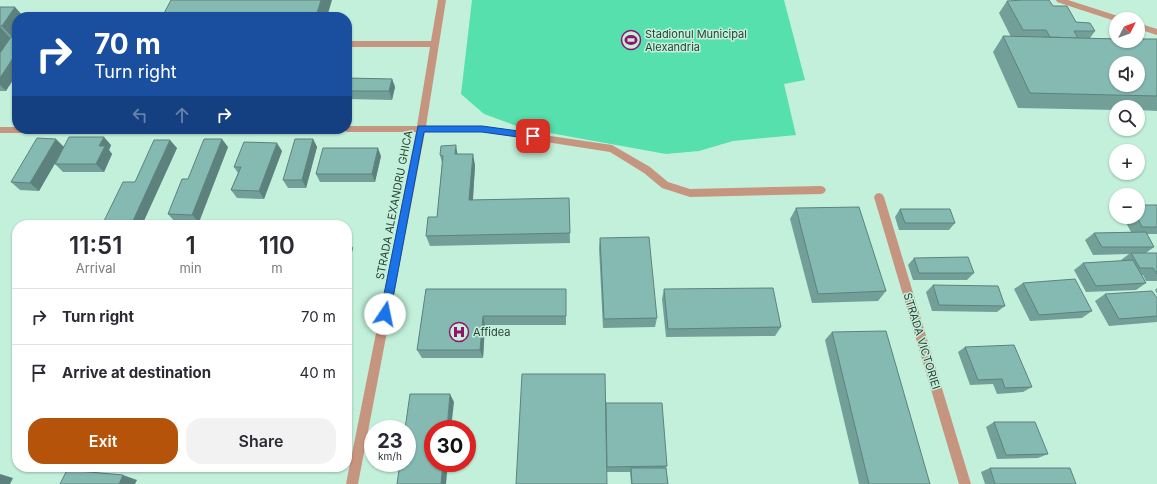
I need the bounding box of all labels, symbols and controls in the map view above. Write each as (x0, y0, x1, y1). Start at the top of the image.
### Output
north arrow (1109, 12, 1145, 48)
map controls (1109, 12, 1145, 224)
text: 70 m (94, 27, 161, 61)
place label: Stadionul Municipal Alexandria (645, 27, 747, 54)
icon: right (28, 28, 80, 80)
sports icon: Stadionul Municipal Alexandria (620, 29, 642, 51)
button: sound (1109, 56, 1145, 92)
text: Turn right (94, 61, 177, 82)
button: search (1109, 100, 1145, 136)
icon: left (129, 104, 151, 126)
icon: ahead (171, 104, 193, 126)
icon: right (213, 104, 235, 126)
pin (516, 119, 550, 153)
icon: arrive (522, 125, 544, 147)
street label: STRADA ALEXANDRU GHICA (373, 129, 415, 281)
button: + (1109, 144, 1145, 180)
button: − (1109, 188, 1145, 224)
text: 11:51 (69, 231, 122, 260)
text: 1 (185, 231, 196, 260)
text: 110 (259, 231, 295, 260)
text: Arrival (76, 260, 116, 276)
text: min (179, 260, 202, 276)
text: m (271, 260, 283, 276)
street label: STRADA VICTORIEI (901, 291, 943, 391)
position arrow (364, 293, 406, 335)
icon: right (28, 306, 50, 328)
text: Turn right (62, 307, 134, 326)
text: 70 m (301, 307, 336, 326)
hospital icon: Affidea (448, 321, 470, 343)
place label: Affidea (473, 325, 510, 339)
icon: arrive (28, 362, 50, 384)
text: Arrive at destination (62, 363, 211, 382)
text: 40 m (299, 363, 336, 382)
button: Exit (28, 418, 178, 464)
button: Share (186, 418, 336, 464)
speed limit sign: 30 (424, 420, 476, 472)
text: 23 (377, 429, 403, 453)
text: km/h (378, 450, 402, 462)

